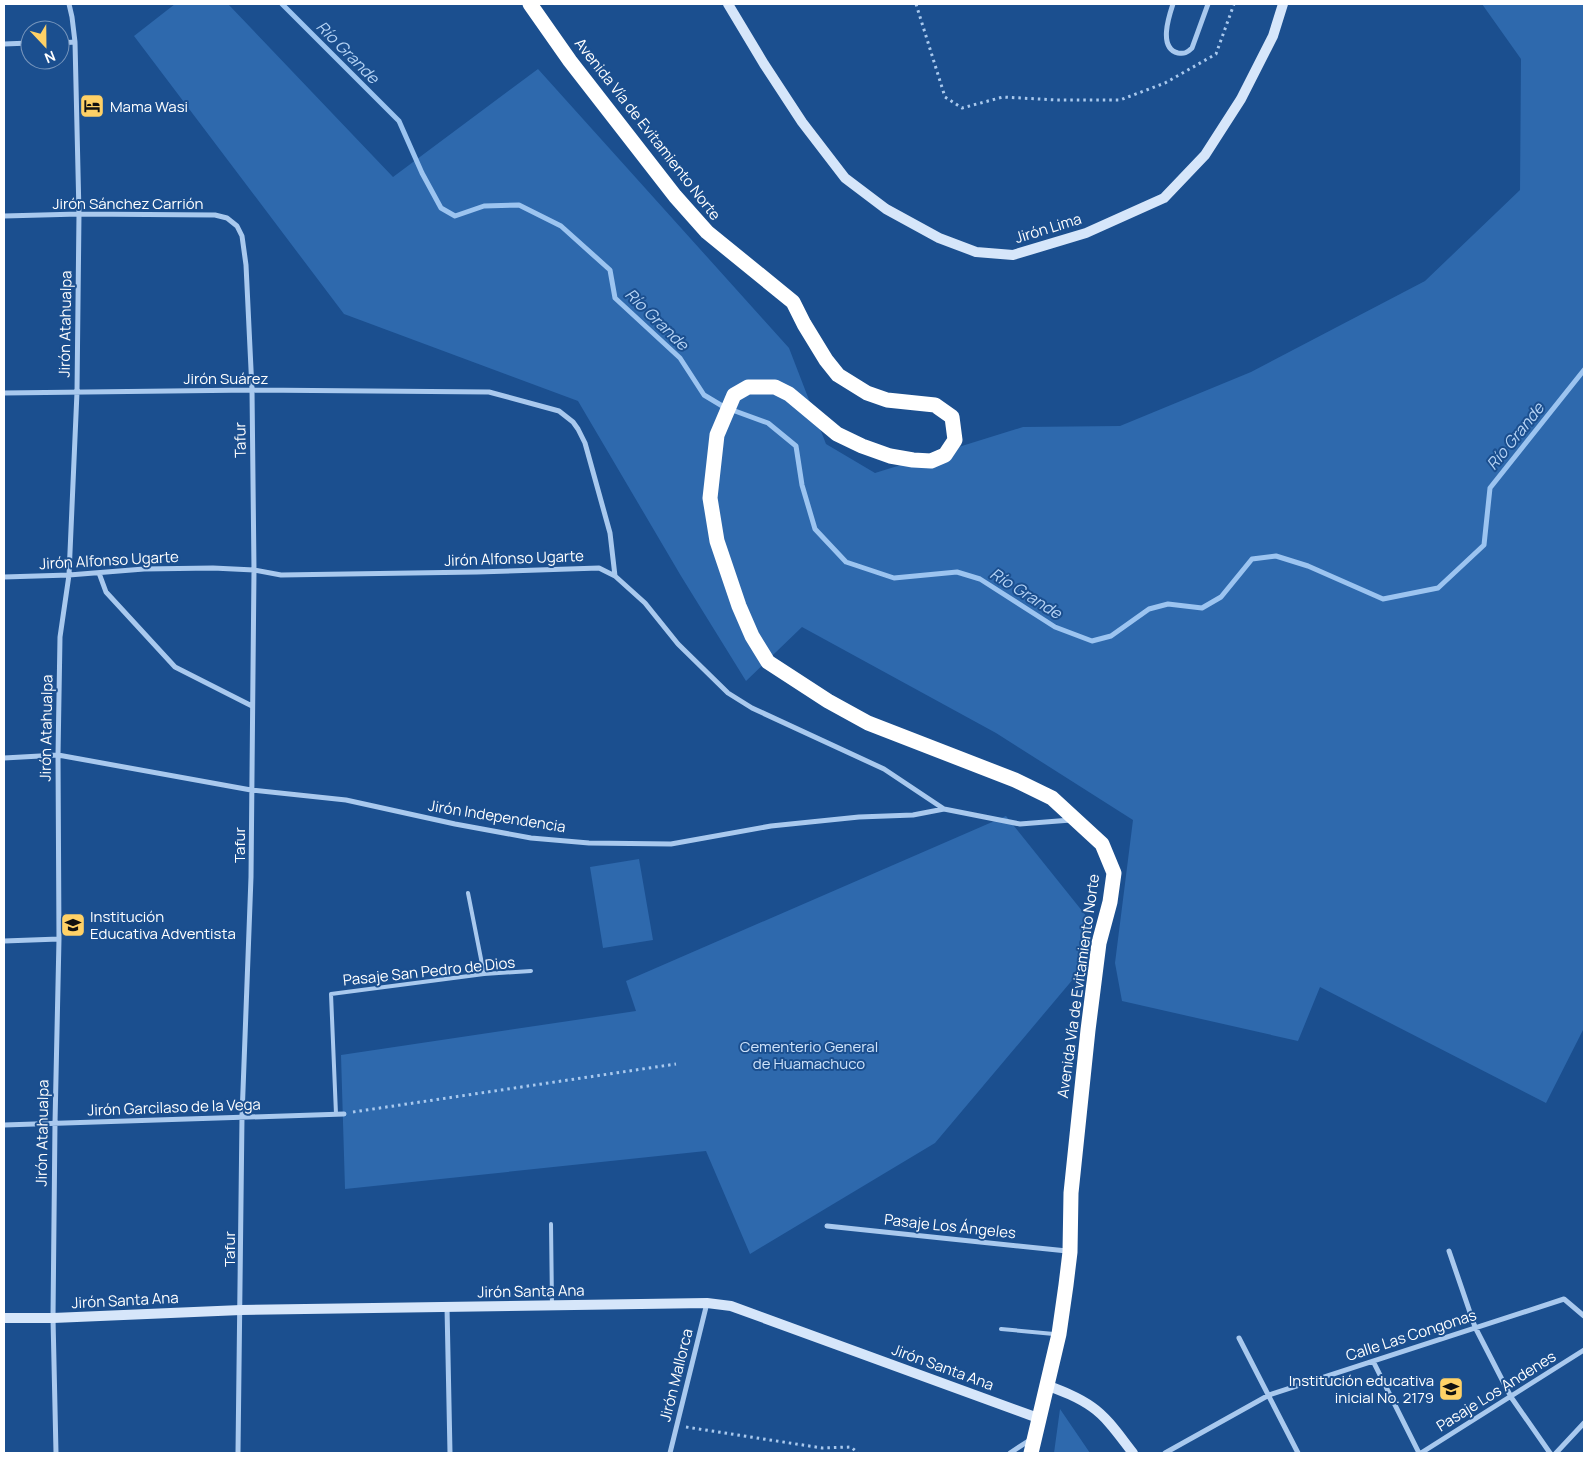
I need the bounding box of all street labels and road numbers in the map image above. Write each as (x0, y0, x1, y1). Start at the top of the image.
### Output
street label: Avenida Vía de Evitamiento Norte (570, 34, 726, 225)
street label: Jirón Sánchez Carrión (52, 193, 204, 214)
street label: Jirón Lima (1012, 208, 1084, 248)
street label: Jirón Atahualpa (54, 270, 76, 378)
street label: Jirón Suárez (184, 368, 269, 389)
street label: Tafur (229, 421, 251, 458)
street label: Jirón Alfonso Ugarte (444, 545, 584, 571)
street label: Jirón Alfonso Ugarte (39, 546, 180, 574)
street label: Jirón Atahualpa (35, 674, 57, 782)
street label: Jirón Independencia (427, 795, 567, 837)
street label: Tafur (229, 826, 250, 863)
street label: Avenida Vía de Evitamiento Norte (1052, 872, 1104, 1099)
street label: Pasaje San Pedro de Dios (342, 952, 516, 990)
street label: Jirón Atahualpa (31, 1079, 53, 1187)
street label: Jirón Garcilaso de la Vega (87, 1093, 261, 1121)
street label: Pasaje Los Ángeles (883, 1209, 1017, 1243)
street label: Tafur (219, 1230, 240, 1267)
street label: Jirón Santa Ana (477, 1280, 585, 1302)
street label: Jirón Santa Ana (71, 1287, 179, 1313)
street label: Calle Las Congonas (1343, 1304, 1479, 1366)
street label: Jirón Mallorca (654, 1326, 698, 1424)
street label: Jirón Santa Ana (889, 1339, 997, 1395)
street label: Pasaje Los Andenes (1432, 1346, 1560, 1436)

